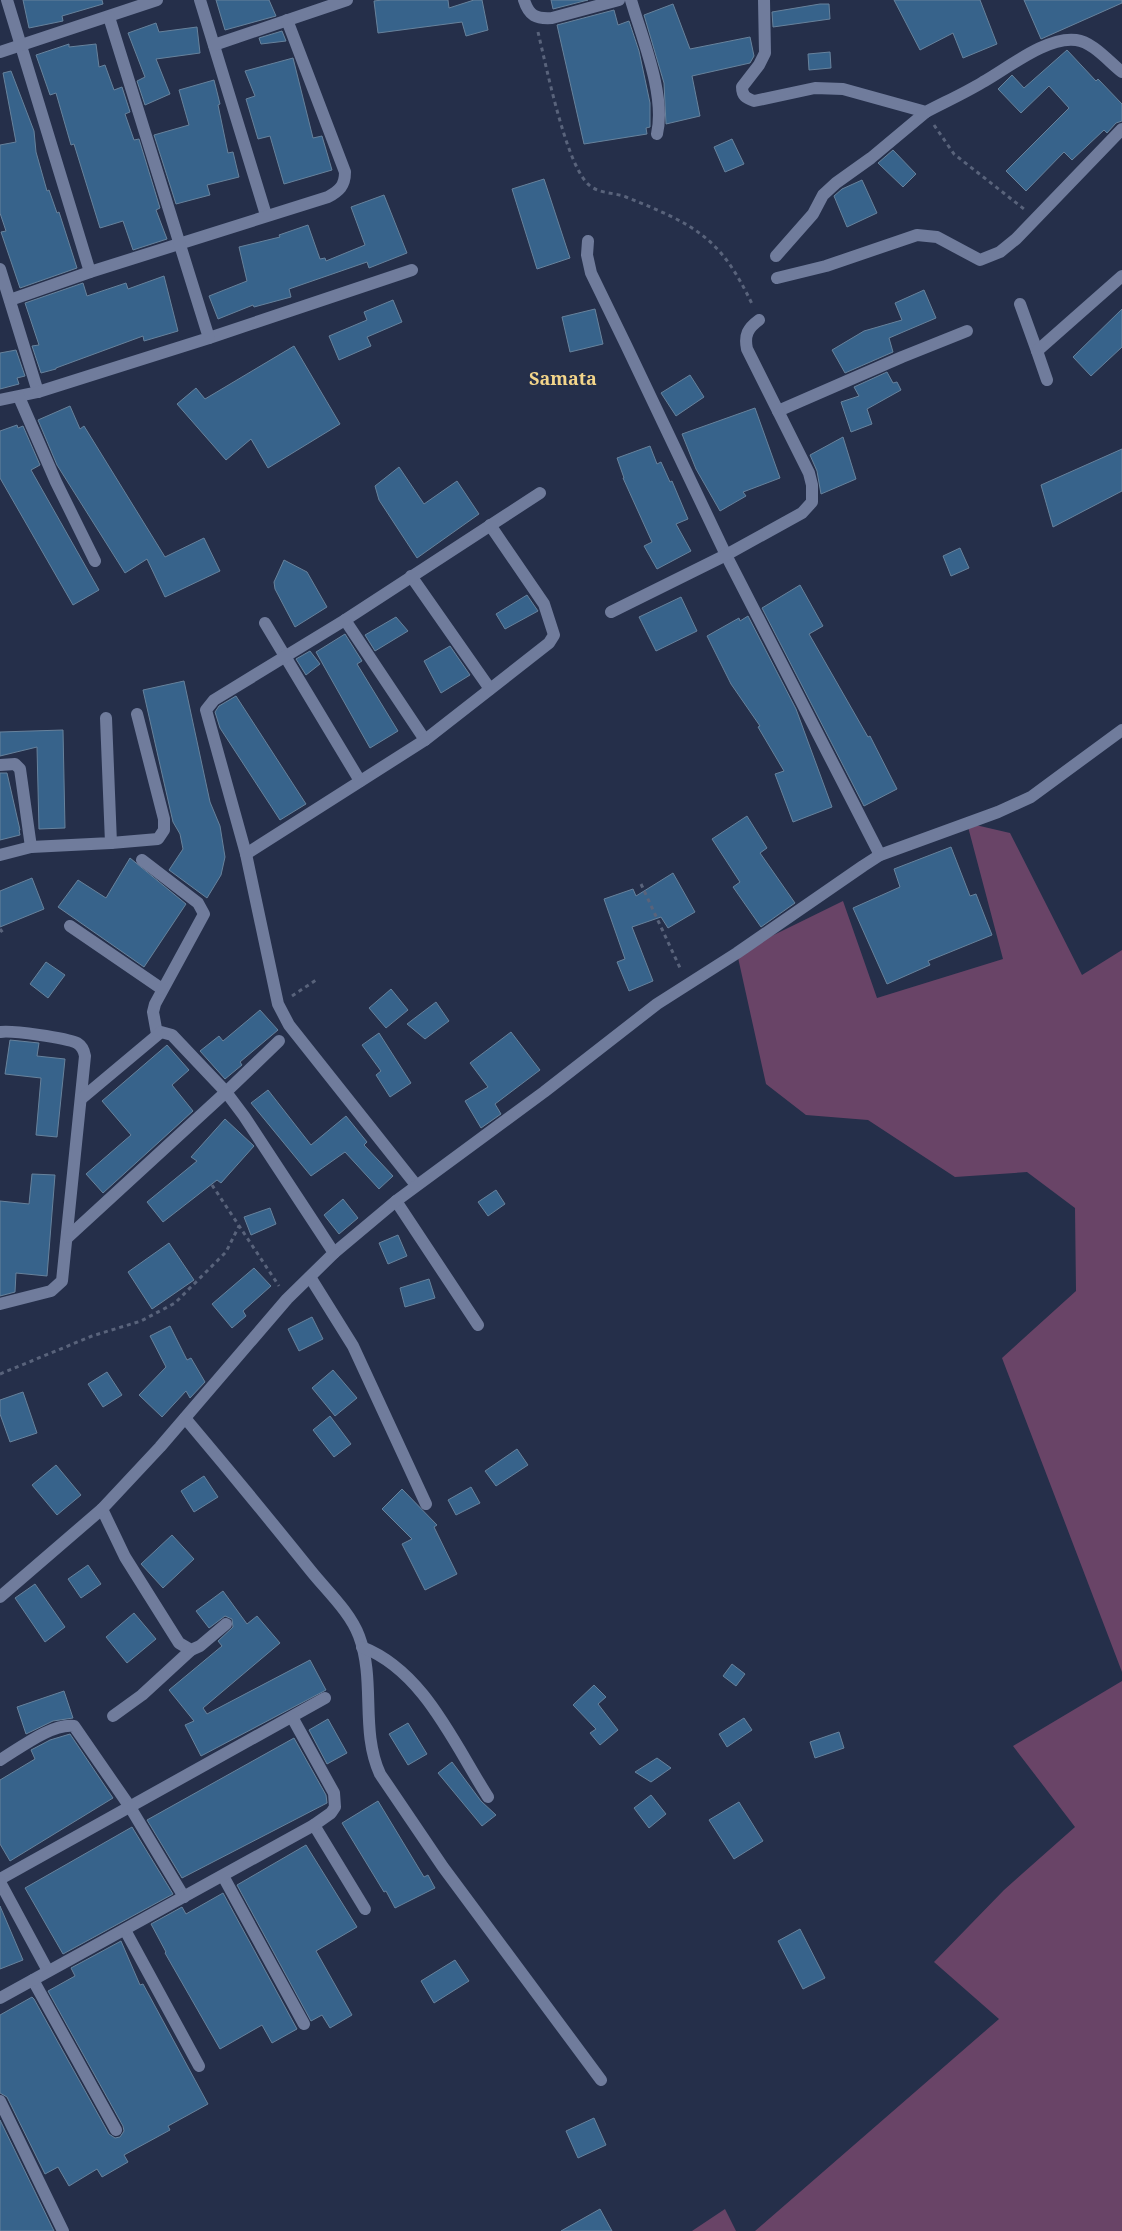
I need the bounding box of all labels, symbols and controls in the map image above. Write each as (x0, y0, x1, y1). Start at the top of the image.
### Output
district label: Samata (529, 366, 597, 390)

